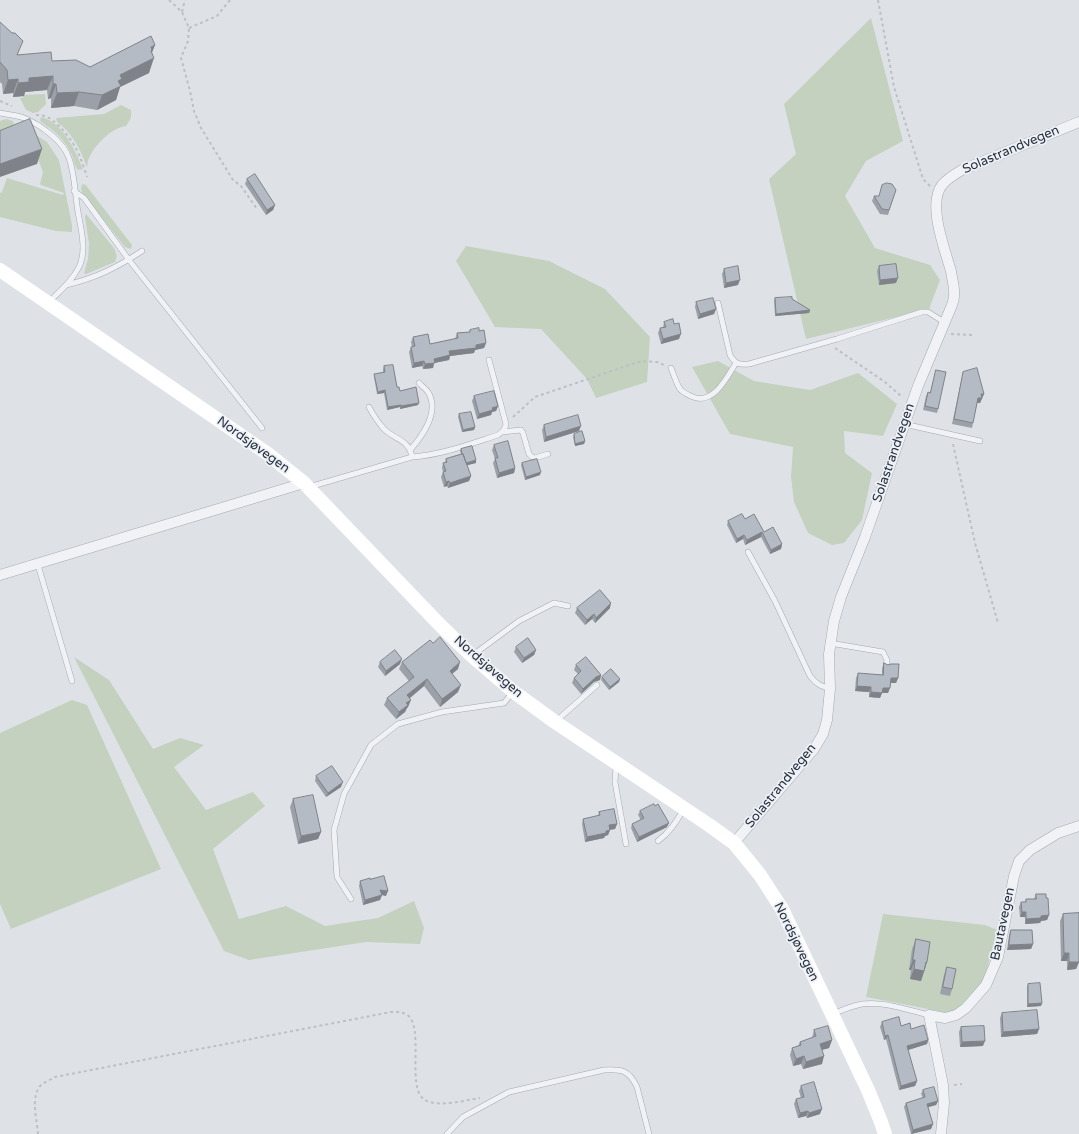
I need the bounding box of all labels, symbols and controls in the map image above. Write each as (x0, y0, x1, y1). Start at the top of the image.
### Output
street label: Solastrandvegen (960, 123, 1062, 177)
street label: Solastrandvegen (870, 401, 918, 505)
street label: Nordsjøvegen (214, 413, 292, 477)
street label: Nordsjøvegen (450, 633, 526, 701)
street label: Solastrandvegen (742, 741, 820, 831)
street label: Bautavegen (988, 886, 1018, 962)
street label: Nordsjøvegen (770, 900, 822, 984)

